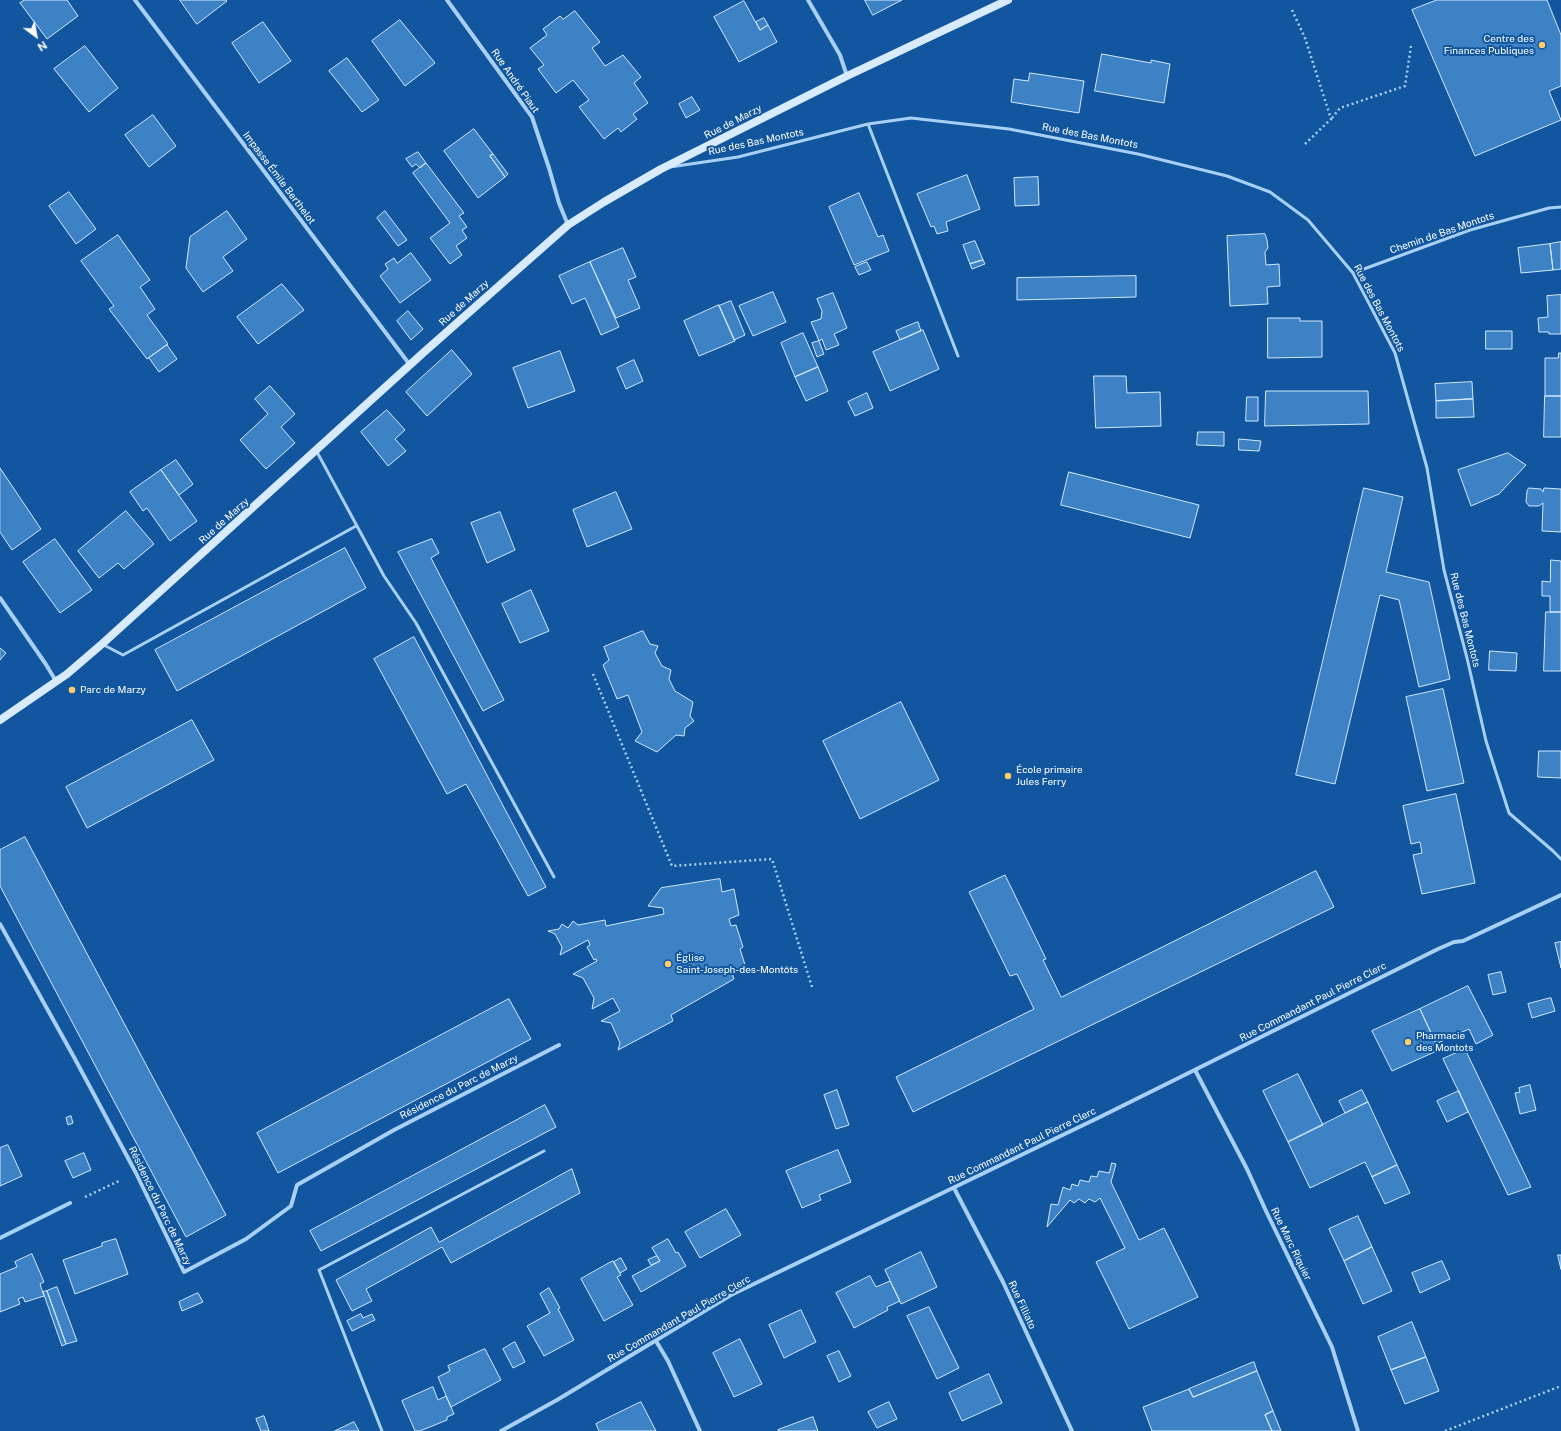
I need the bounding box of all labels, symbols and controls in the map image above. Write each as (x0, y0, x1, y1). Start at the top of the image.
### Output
north arrow (16, 16, 56, 56)
place label: Centre des Finances Publiques (1444, 33, 1534, 56)
text: N (36, 39, 49, 54)
marker: Centre des Finances Publiques (1537, 40, 1547, 50)
street label: Rue André Piaut (488, 47, 542, 115)
street label: Rue de Marzy (702, 102, 764, 142)
street label: Rue des Bas Montots (1041, 121, 1139, 151)
street label: Rue des Bas Montots (707, 126, 805, 158)
street label: Impasse Émile Berthelot (240, 129, 318, 227)
street label: Chemin de Bas Montots (1388, 209, 1496, 257)
street label: Rue des Bas Montots (1351, 262, 1407, 354)
street label: Rue de Marzy (437, 277, 491, 329)
street label: Rue de Marzy (197, 495, 251, 547)
street label: Rue des Bas Montots (1447, 571, 1483, 669)
place label: Parc de Marzy (80, 684, 146, 696)
marker: Parc de Marzy (67, 685, 77, 695)
place label: École primaire Jules Ferry (1016, 764, 1083, 788)
marker: École primaire Jules Ferry (1003, 771, 1013, 781)
place label: Église Saint-Joseph-des-Montôts (676, 952, 798, 976)
marker: Église Saint-Joseph-des-Montôts (663, 959, 673, 969)
street label: Rue Commandant Paul Pierre Clerc (1238, 960, 1388, 1044)
place label: Pharmacie des Montots (1416, 1030, 1473, 1054)
marker: Pharmacie des Montots (1403, 1037, 1413, 1047)
street label: Résidence du Parc de Marzy (398, 1052, 520, 1122)
street label: Rue Commandant Paul Pierre Clerc (946, 1105, 1098, 1187)
street label: Résidence du Parc de Marzy (126, 1145, 194, 1267)
street label: Rue Marc Riquier (1268, 1206, 1314, 1282)
street label: Rue Commandant Paul Pierre Clerc (605, 1273, 753, 1365)
street label: Rue Filliato (1006, 1279, 1038, 1331)

